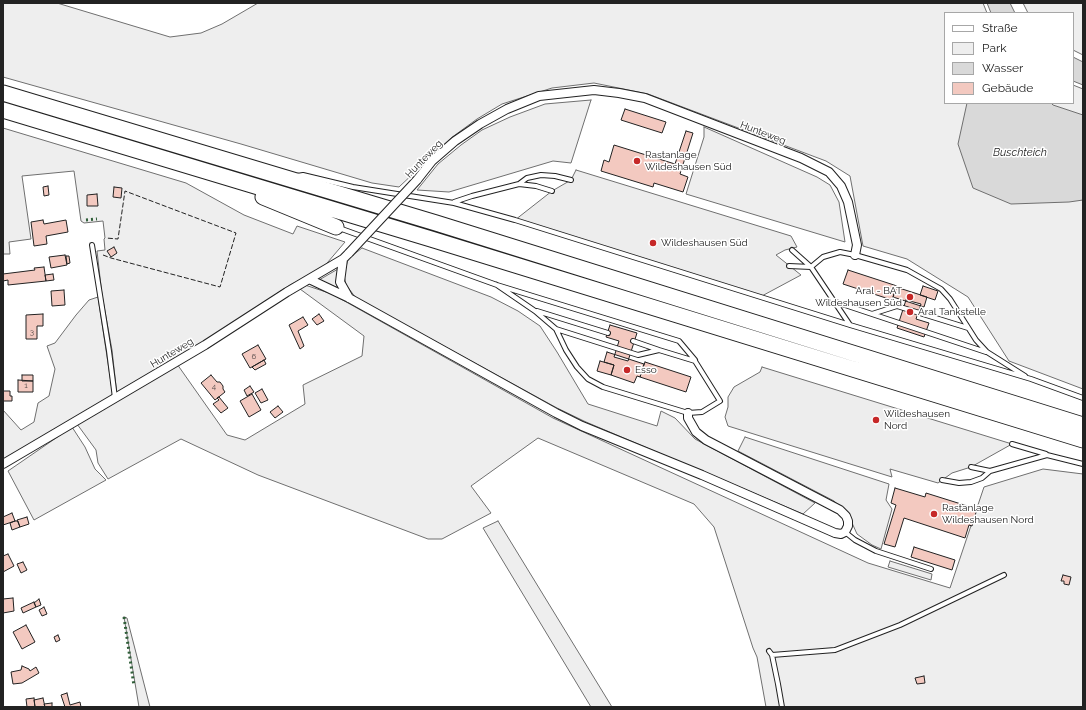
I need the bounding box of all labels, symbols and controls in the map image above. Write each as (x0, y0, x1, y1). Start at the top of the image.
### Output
legend (944, 12, 1074, 104)
text: Straße (982, 21, 1018, 35)
text: Park (982, 41, 1007, 55)
text: Wasser (982, 61, 1023, 75)
text: Gebäude (982, 81, 1033, 95)
street label: Hunteweg (738, 119, 788, 147)
street label: Hunteweg (403, 138, 445, 180)
water label: Buschteich (993, 146, 1047, 160)
place label: Rastanlage Wildeshausen Süd (645, 149, 732, 172)
marker: Rastanlage Wildeshausen Süd (632, 156, 642, 166)
place label: Wildeshausen Süd (661, 237, 748, 249)
marker: Wildeshausen Süd (648, 238, 658, 248)
place label: Aral - BAT Wildeshausen Süd (815, 285, 902, 308)
marker: Aral - BAT Wildeshausen Süd (905, 292, 915, 302)
place label: Aral Tankstelle (918, 306, 986, 318)
marker: Aral Tankstelle (905, 307, 915, 317)
house number: 3 (30, 328, 34, 338)
street label: Hunteweg (148, 335, 196, 371)
house number: 6 (252, 352, 256, 362)
place label: Esso (635, 364, 657, 376)
marker: Esso (622, 365, 632, 375)
house number: 1 (24, 381, 28, 391)
house number: 4 (212, 382, 216, 392)
place label: Wildeshausen Nord (884, 408, 950, 432)
marker: Wildeshausen Nord (871, 415, 881, 425)
place label: Rastanlage Wildeshausen Nord (942, 502, 1034, 526)
marker: Rastanlage Wildeshausen Nord (929, 509, 939, 519)

